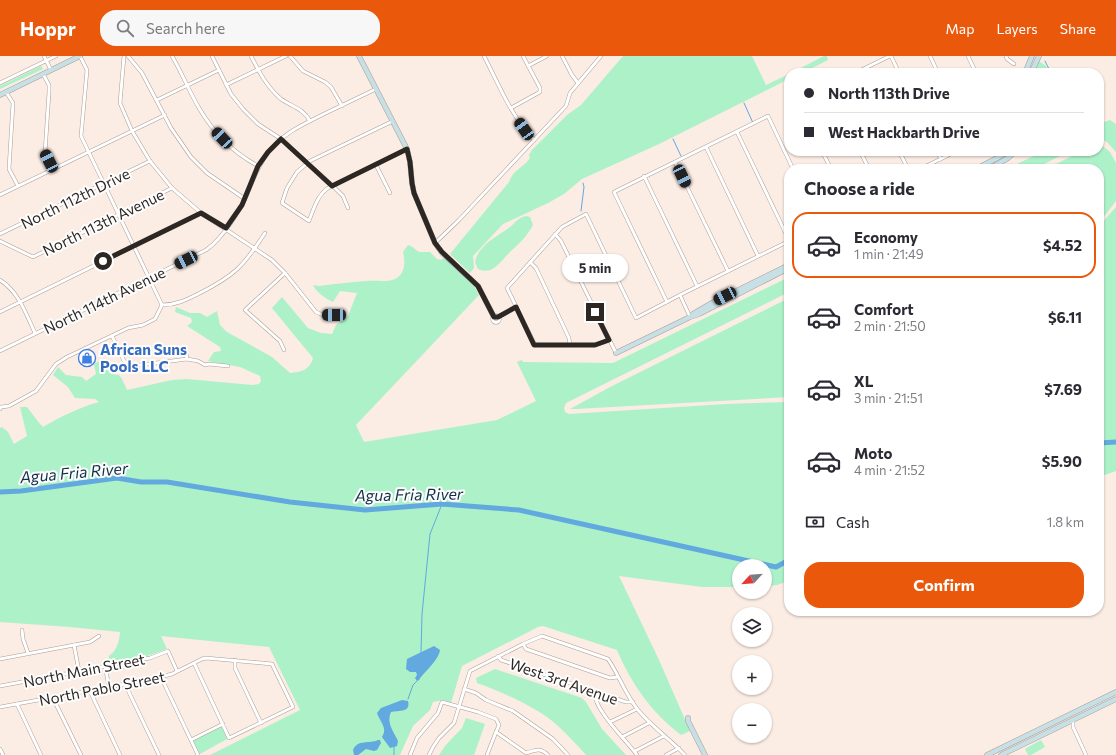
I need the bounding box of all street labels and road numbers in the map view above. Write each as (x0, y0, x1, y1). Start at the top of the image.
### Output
street label: North 112th Drive (18, 164, 132, 232)
street label: North 113th Avenue (39, 185, 167, 259)
street label: North 114th Avenue (40, 263, 168, 337)
street label: North Main Street (22, 649, 146, 691)
street label: West 3rd Avenue (507, 654, 621, 708)
street label: North Pablo Street (37, 667, 167, 709)

